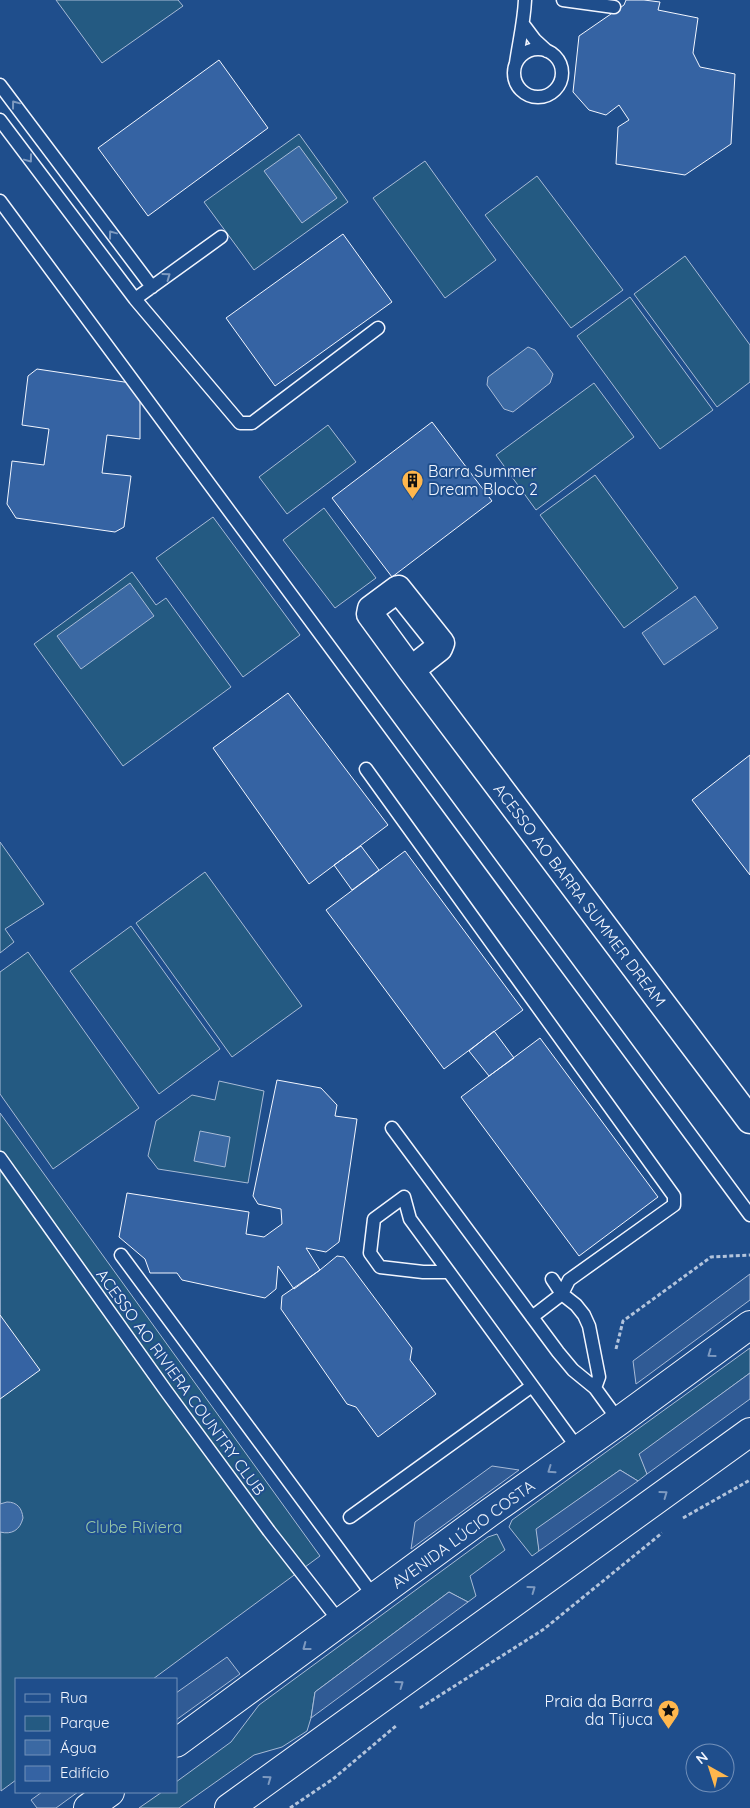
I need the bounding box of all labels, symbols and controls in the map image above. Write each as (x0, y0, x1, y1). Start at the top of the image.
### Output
one-way arrow (12, 101, 20, 110)
one-way arrow (24, 153, 32, 162)
one-way arrow (110, 231, 118, 240)
one-way arrow (162, 273, 171, 282)
place label: Barra Summer Dream Bloco 2 (428, 461, 538, 499)
building icon: Barra Summer Dream Bloco 2 (400, 468, 424, 499)
street label: ACESSO AO BARRA SUMMER DREAM (490, 779, 670, 1011)
street label: ACESSO AO RIVIERA COUNTRY CLUB (92, 1265, 270, 1499)
one-way arrow (708, 1348, 717, 1356)
one-way arrow (547, 1464, 557, 1473)
street label: AVENIDA LÚCIO COSTA (388, 1475, 538, 1593)
one-way arrow (658, 1491, 667, 1500)
park label: Clube Riviera (86, 1517, 183, 1537)
one-way arrow (526, 1586, 536, 1595)
one-way arrow (303, 1642, 312, 1650)
legend (15, 1678, 178, 1793)
one-way arrow (394, 1681, 404, 1690)
text: Rua (60, 1688, 88, 1707)
place label: Praia da Barra da Tijuca (545, 1691, 653, 1729)
place icon: Praia da Barra da Tijuca (657, 1698, 681, 1729)
text: Parque (60, 1713, 110, 1732)
text: Água (60, 1738, 97, 1757)
north arrow (685, 1743, 735, 1793)
text: N (692, 1748, 711, 1768)
text: Edifício (60, 1763, 109, 1782)
one-way arrow (262, 1777, 271, 1785)

